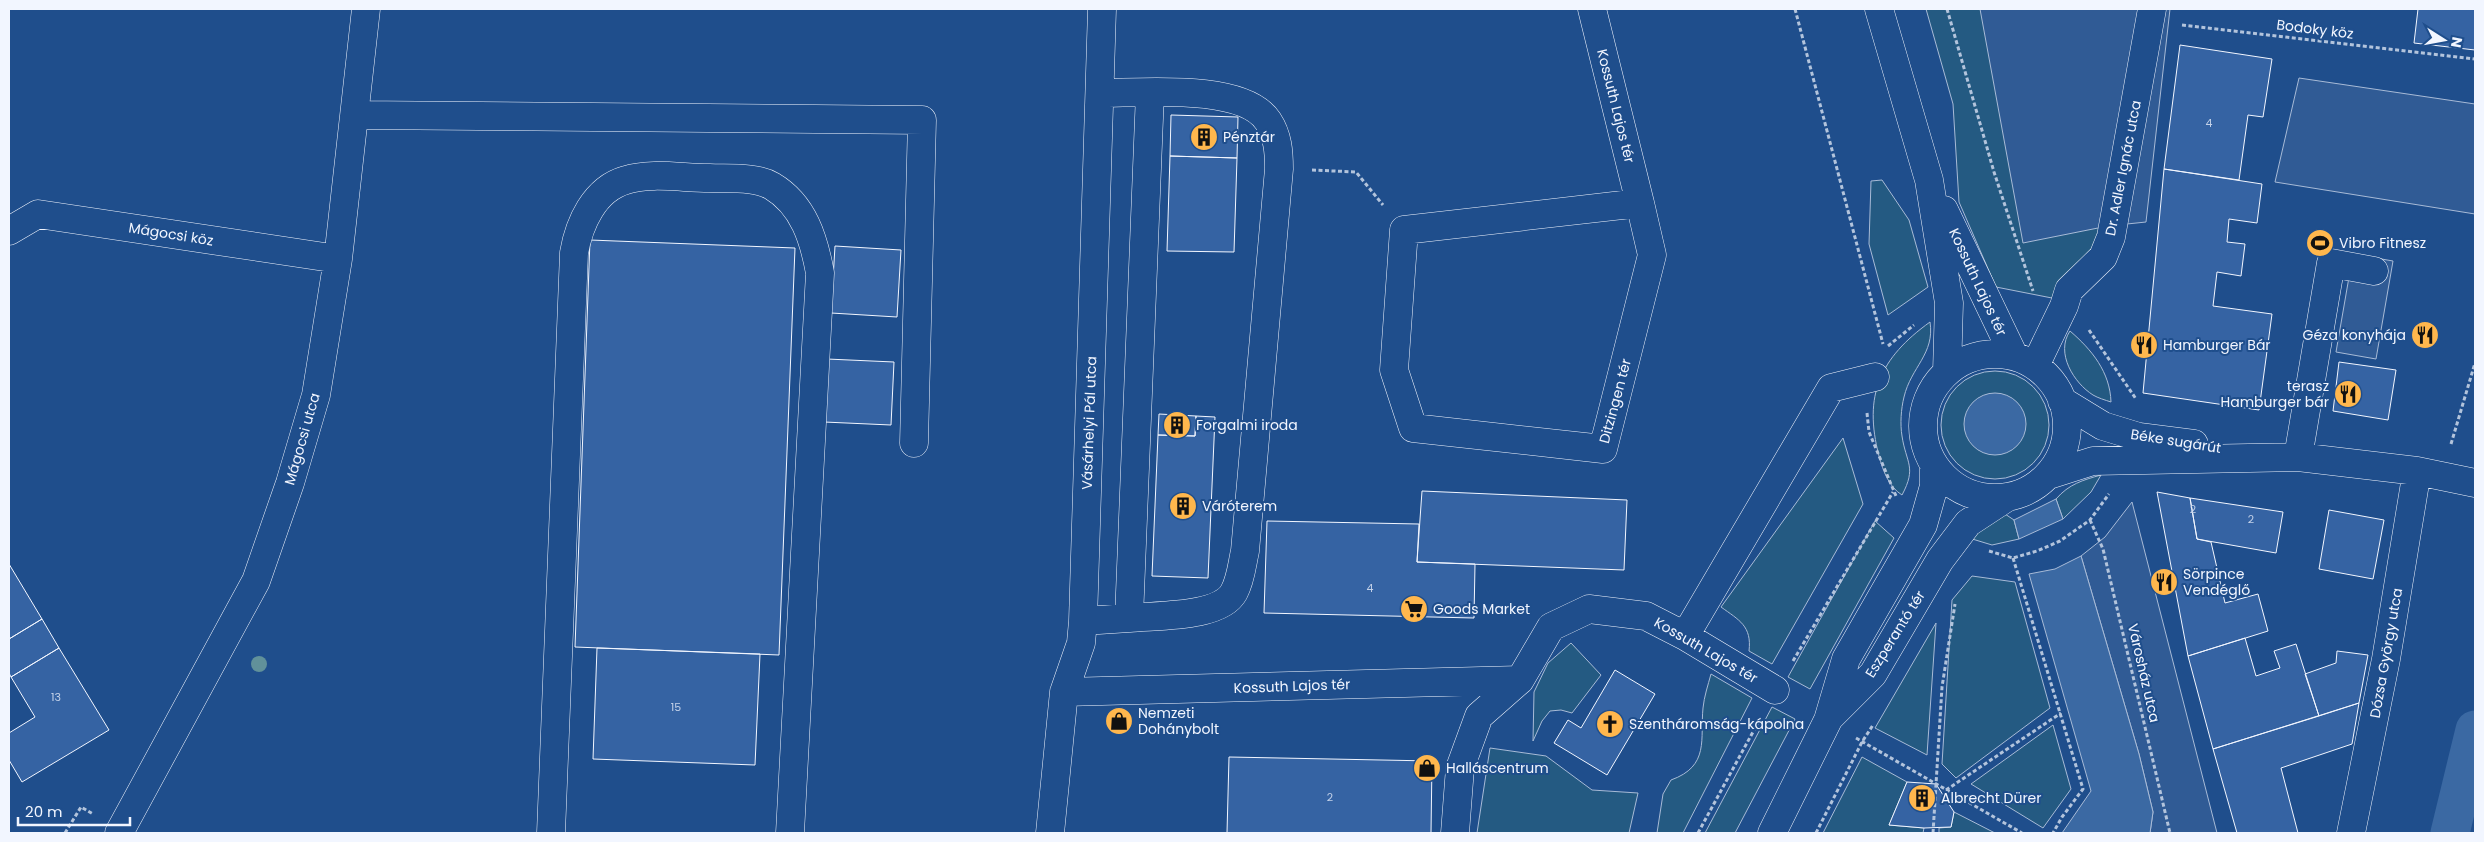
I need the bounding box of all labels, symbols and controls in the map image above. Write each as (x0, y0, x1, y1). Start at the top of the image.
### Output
street label: Bodoky köz (2275, 14, 2355, 44)
north arrow (2419, 15, 2469, 65)
text: N (2446, 35, 2468, 50)
street label: Kossuth Lajos tér (1592, 47, 1640, 165)
street label: Dr. Adler Ignác utca (2100, 99, 2146, 237)
house number: 4 (2206, 115, 2213, 131)
building icon: Pénztár (1189, 122, 1219, 152)
place label: Pénztár (1223, 127, 1275, 147)
street label: Mágocsi köz (127, 217, 215, 251)
street label: Kossuth Lajos tér (1944, 225, 2012, 339)
sports icon: Vibro Fitnesz (2305, 228, 2335, 258)
place label: Vibro Fitnesz (2339, 233, 2426, 253)
restaurant icon: Géza konyhája (2410, 320, 2440, 350)
place label: Géza konyhája (2302, 325, 2406, 345)
restaurant icon: Hamburger Bár (2129, 330, 2159, 360)
place label: Hamburger Bár (2163, 335, 2271, 355)
street label: Vásárhelyi Pál utca (1077, 356, 1101, 490)
street label: Ditzingen tér (1594, 356, 1636, 446)
place label: terasz Hamburger bár (2221, 376, 2329, 412)
restaurant icon: terasz Hamburger bár (2333, 379, 2363, 409)
street label: Mágocsi utca (279, 391, 325, 487)
building icon: Forgalmi iroda (1162, 410, 1192, 440)
place label: Forgalmi iroda (1196, 415, 1298, 435)
street label: Béke sugárút (2129, 424, 2223, 458)
building icon: Váróterem (1168, 491, 1198, 521)
place label: Váróterem (1202, 496, 1277, 516)
house number: 2 (2190, 501, 2196, 517)
house number: 2 (2248, 511, 2254, 527)
place label: Sörpince Vendéglő (2183, 564, 2250, 600)
restaurant icon: Sörpince Vendéglő (2149, 567, 2179, 597)
house number: 4 (1367, 580, 1374, 596)
street label: Dózsa György utca (2365, 586, 2407, 720)
street label: Eszperantó tér (1860, 587, 1930, 681)
supermarket icon: Goods Market (1399, 594, 1429, 624)
place label: Goods Market (1433, 599, 1530, 619)
street label: Kossuth Lajos tér (1650, 612, 1762, 688)
street label: Városház utca (2123, 622, 2165, 724)
street label: Kossuth Lajos tér (1233, 674, 1351, 698)
house number: 13 (51, 689, 61, 705)
house number: 15 (671, 699, 681, 715)
place label: Nemzeti Dohánybolt (1138, 703, 1219, 739)
shop icon: Nemzeti Dohánybolt (1104, 706, 1134, 736)
church icon: Szentháromság-kápolna (1595, 709, 1625, 739)
place label: Szentháromság-kápolna (1629, 714, 1804, 734)
shop icon: Halláscentrum (1412, 753, 1442, 783)
place label: Halláscentrum (1446, 758, 1549, 778)
building icon: Albrecht Dürer (1907, 783, 1937, 813)
place label: Albrecht Dürer (1941, 788, 2042, 808)
house number: 2 (1327, 789, 1333, 805)
scale bar (18, 794, 130, 826)
text: 20 m (25, 801, 63, 822)

